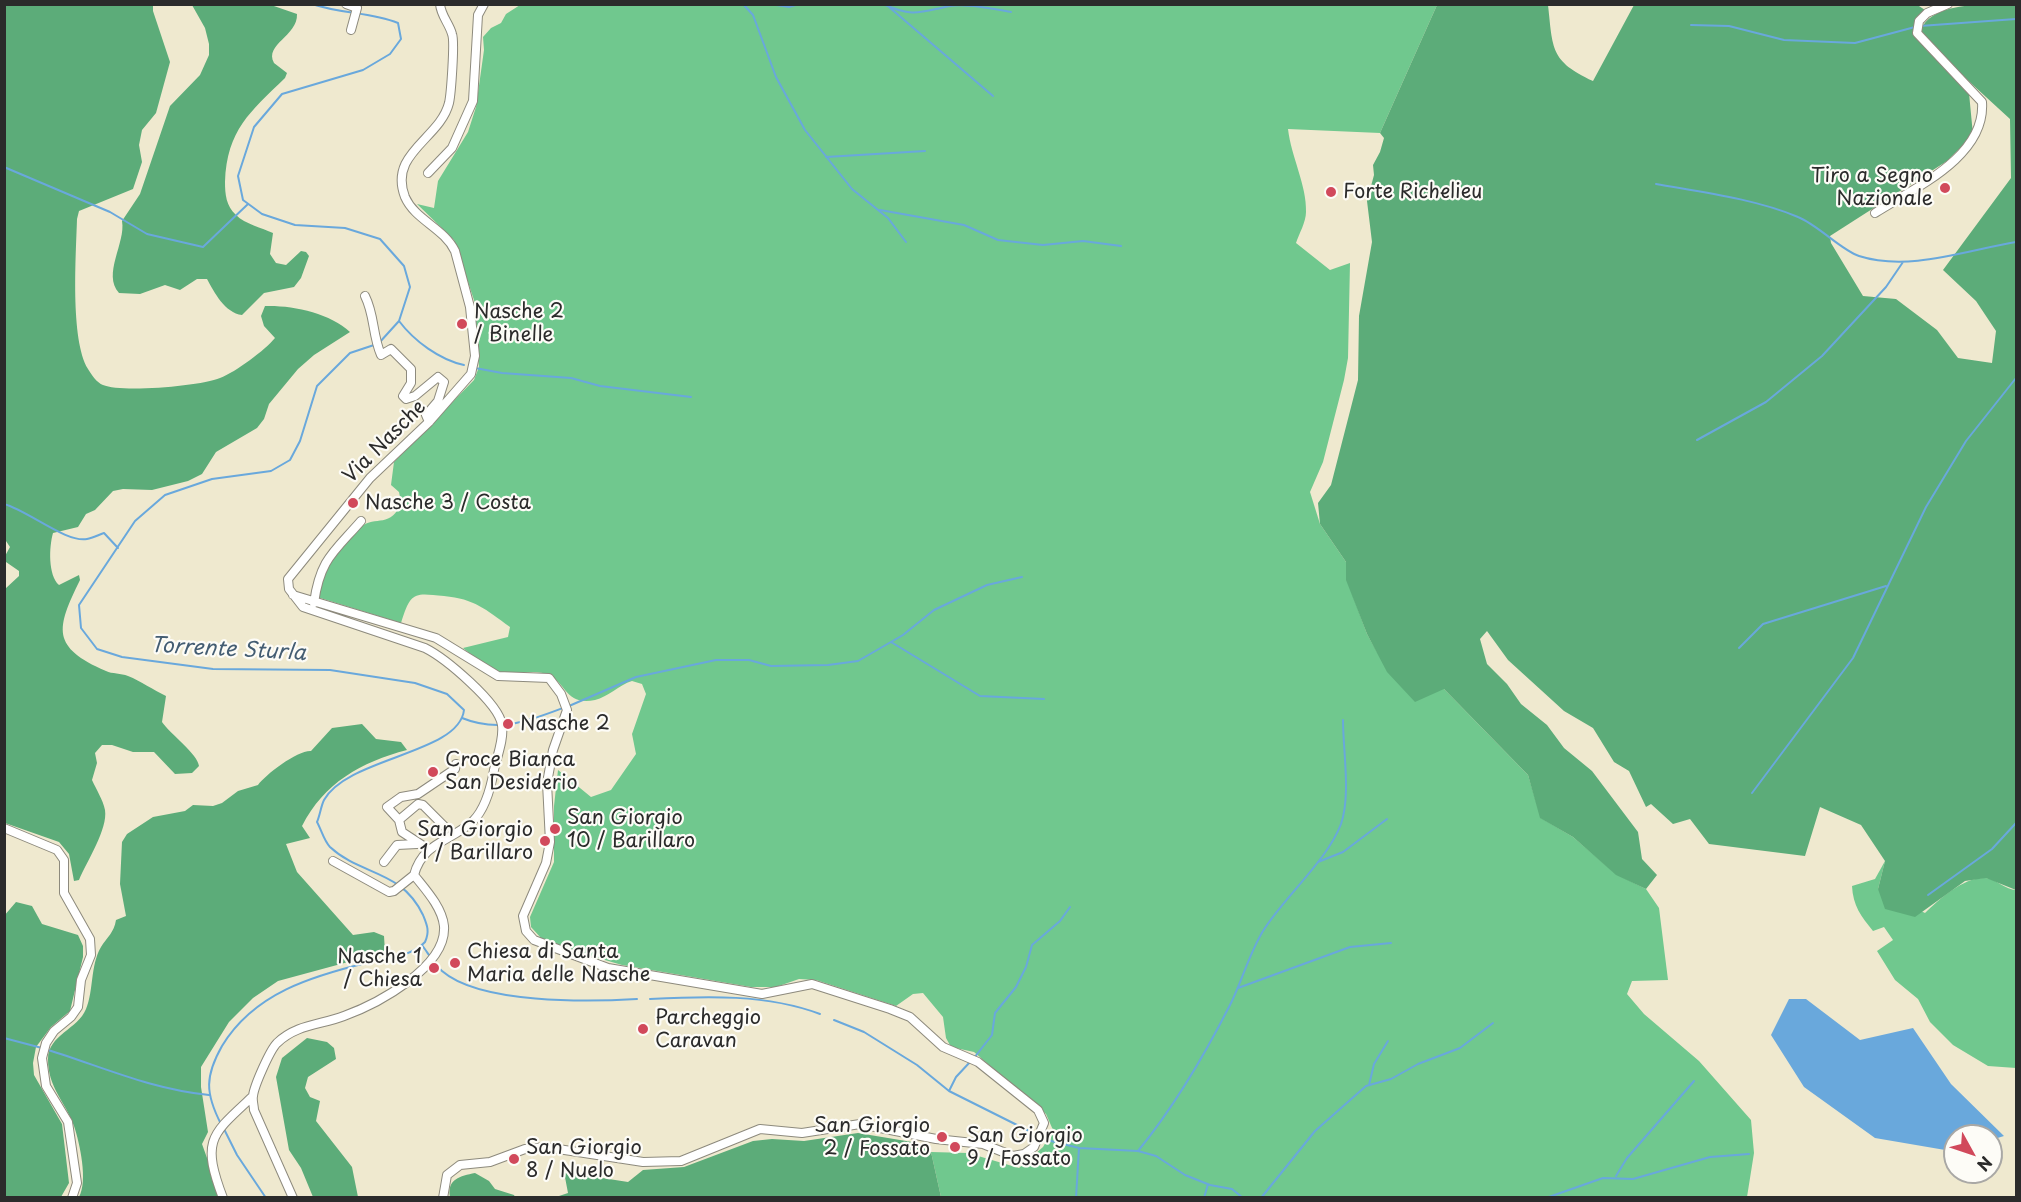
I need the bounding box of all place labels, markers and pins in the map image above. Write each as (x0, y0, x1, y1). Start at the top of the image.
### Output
place label: Tiro a Segno Nazionale (1811, 164, 1933, 211)
place label: Forte Richelieu (1343, 180, 1482, 204)
marker: Tiro a Segno Nazionale (1938, 181, 1952, 195)
marker: Forte Richelieu (1324, 185, 1338, 199)
place label: Nasche 2 / Binelle (474, 300, 564, 347)
marker: Nasche 2 / Binelle (455, 317, 469, 331)
place label: Nasche 3 / Costa (365, 491, 531, 515)
marker: Nasche 3 / Costa (346, 496, 360, 510)
place label: Nasche 2 (520, 712, 610, 736)
marker: Nasche 2 (501, 717, 515, 731)
place label: Croce Bianca San Desiderio (445, 748, 578, 795)
marker: Croce Bianca San Desiderio (426, 765, 440, 779)
place label: San Giorgio 10 / Barillaro (567, 806, 695, 853)
place label: San Giorgio 1 / Barillaro (417, 818, 533, 865)
marker: San Giorgio 10 / Barillaro (548, 822, 562, 836)
marker: San Giorgio 1 / Barillaro (538, 834, 552, 848)
place label: Chiesa di Santa Maria delle Nasche (467, 940, 650, 987)
place label: Nasche 1 / Chiesa (337, 945, 422, 992)
marker: Chiesa di Santa Maria delle Nasche (448, 956, 462, 970)
marker: Nasche 1 / Chiesa (427, 961, 441, 975)
place label: Parcheggio Caravan (655, 1006, 761, 1053)
marker: Parcheggio Caravan (636, 1022, 650, 1036)
place label: San Giorgio 2 / Fossato (814, 1114, 930, 1161)
place label: San Giorgio 9 / Fossato (967, 1124, 1083, 1171)
marker: San Giorgio 2 / Fossato (935, 1130, 949, 1144)
place label: San Giorgio 8 / Nuelo (526, 1136, 642, 1183)
marker: San Giorgio 9 / Fossato (948, 1140, 962, 1154)
marker: San Giorgio 8 / Nuelo (507, 1152, 521, 1166)

